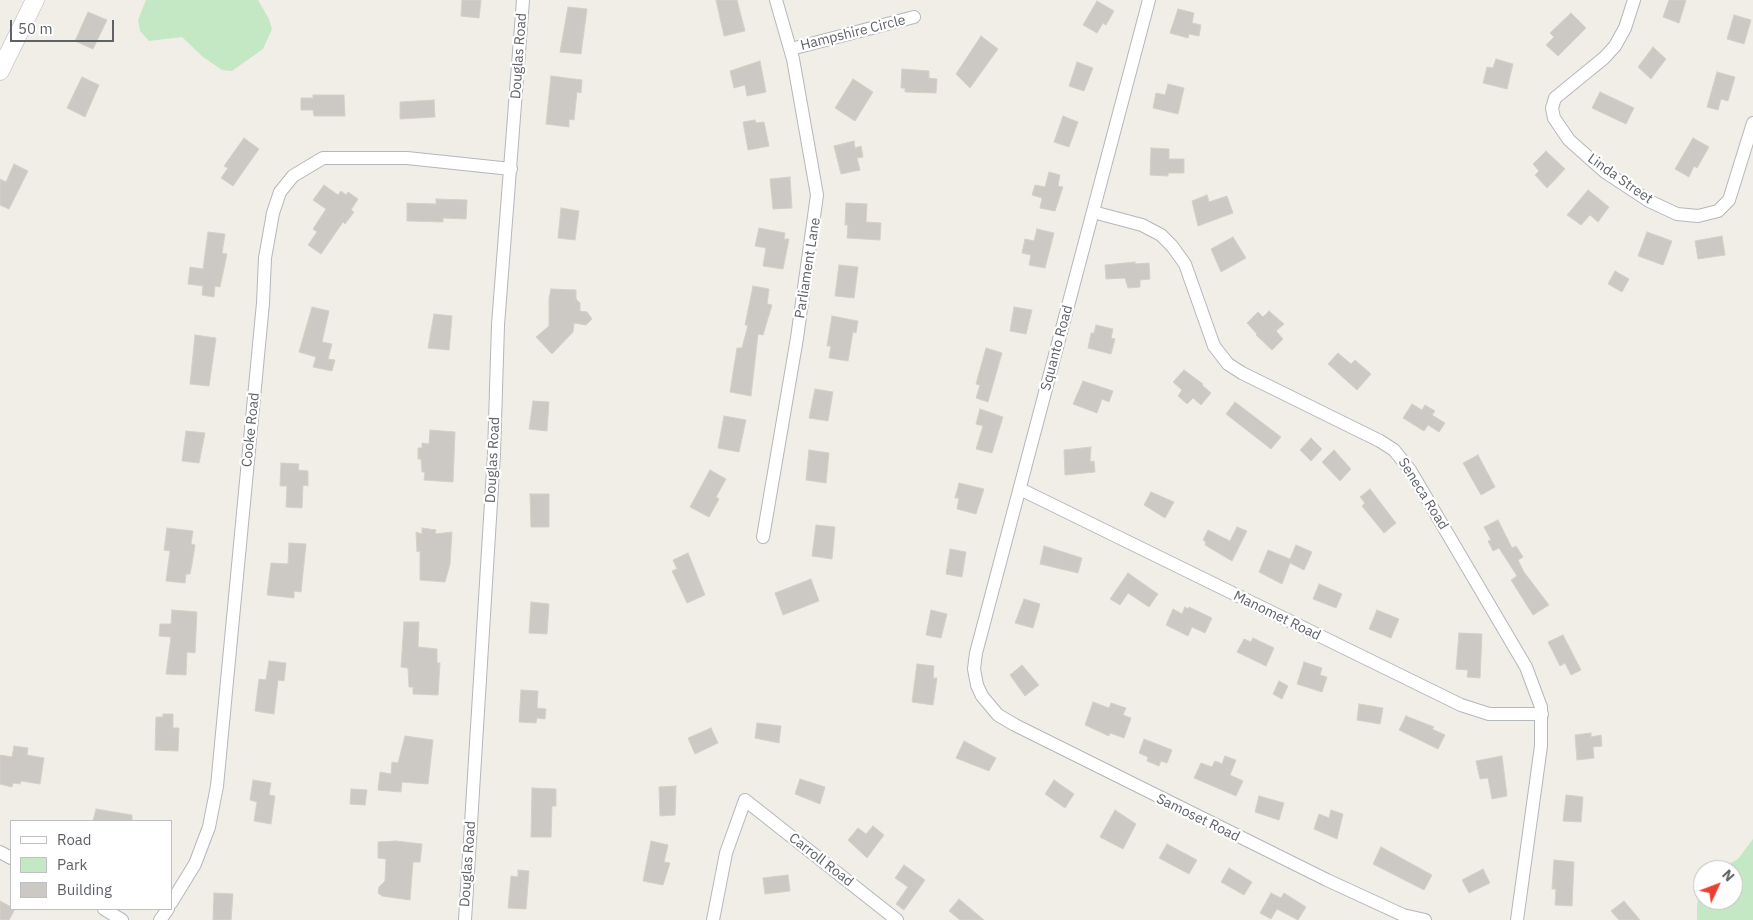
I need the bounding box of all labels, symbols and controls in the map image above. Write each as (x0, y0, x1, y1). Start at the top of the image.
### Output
scale bar (12, 10, 116, 42)
street label: Douglas Road (508, 12, 530, 100)
street label: Hampshire Circle (799, 12, 907, 54)
text: 50 m (18, 19, 53, 38)
street label: Linda Street (1584, 150, 1656, 208)
street label: Parliament Lane (792, 216, 824, 320)
street label: Squanto Road (1038, 303, 1076, 393)
street label: Cooke Road (239, 392, 263, 468)
street label: Douglas Road (482, 417, 504, 503)
street label: Seneca Road (1394, 455, 1452, 533)
street label: Manomet Road (1231, 588, 1323, 644)
street label: Samoset Road (1154, 791, 1242, 845)
legend (10, 820, 172, 910)
street label: Douglas Road (457, 820, 479, 908)
text: Road (57, 830, 92, 849)
street label: Carroll Road (785, 830, 857, 890)
text: Park (57, 855, 87, 874)
north arrow (1693, 860, 1743, 910)
text: N (1718, 866, 1738, 885)
text: Building (57, 880, 112, 899)

